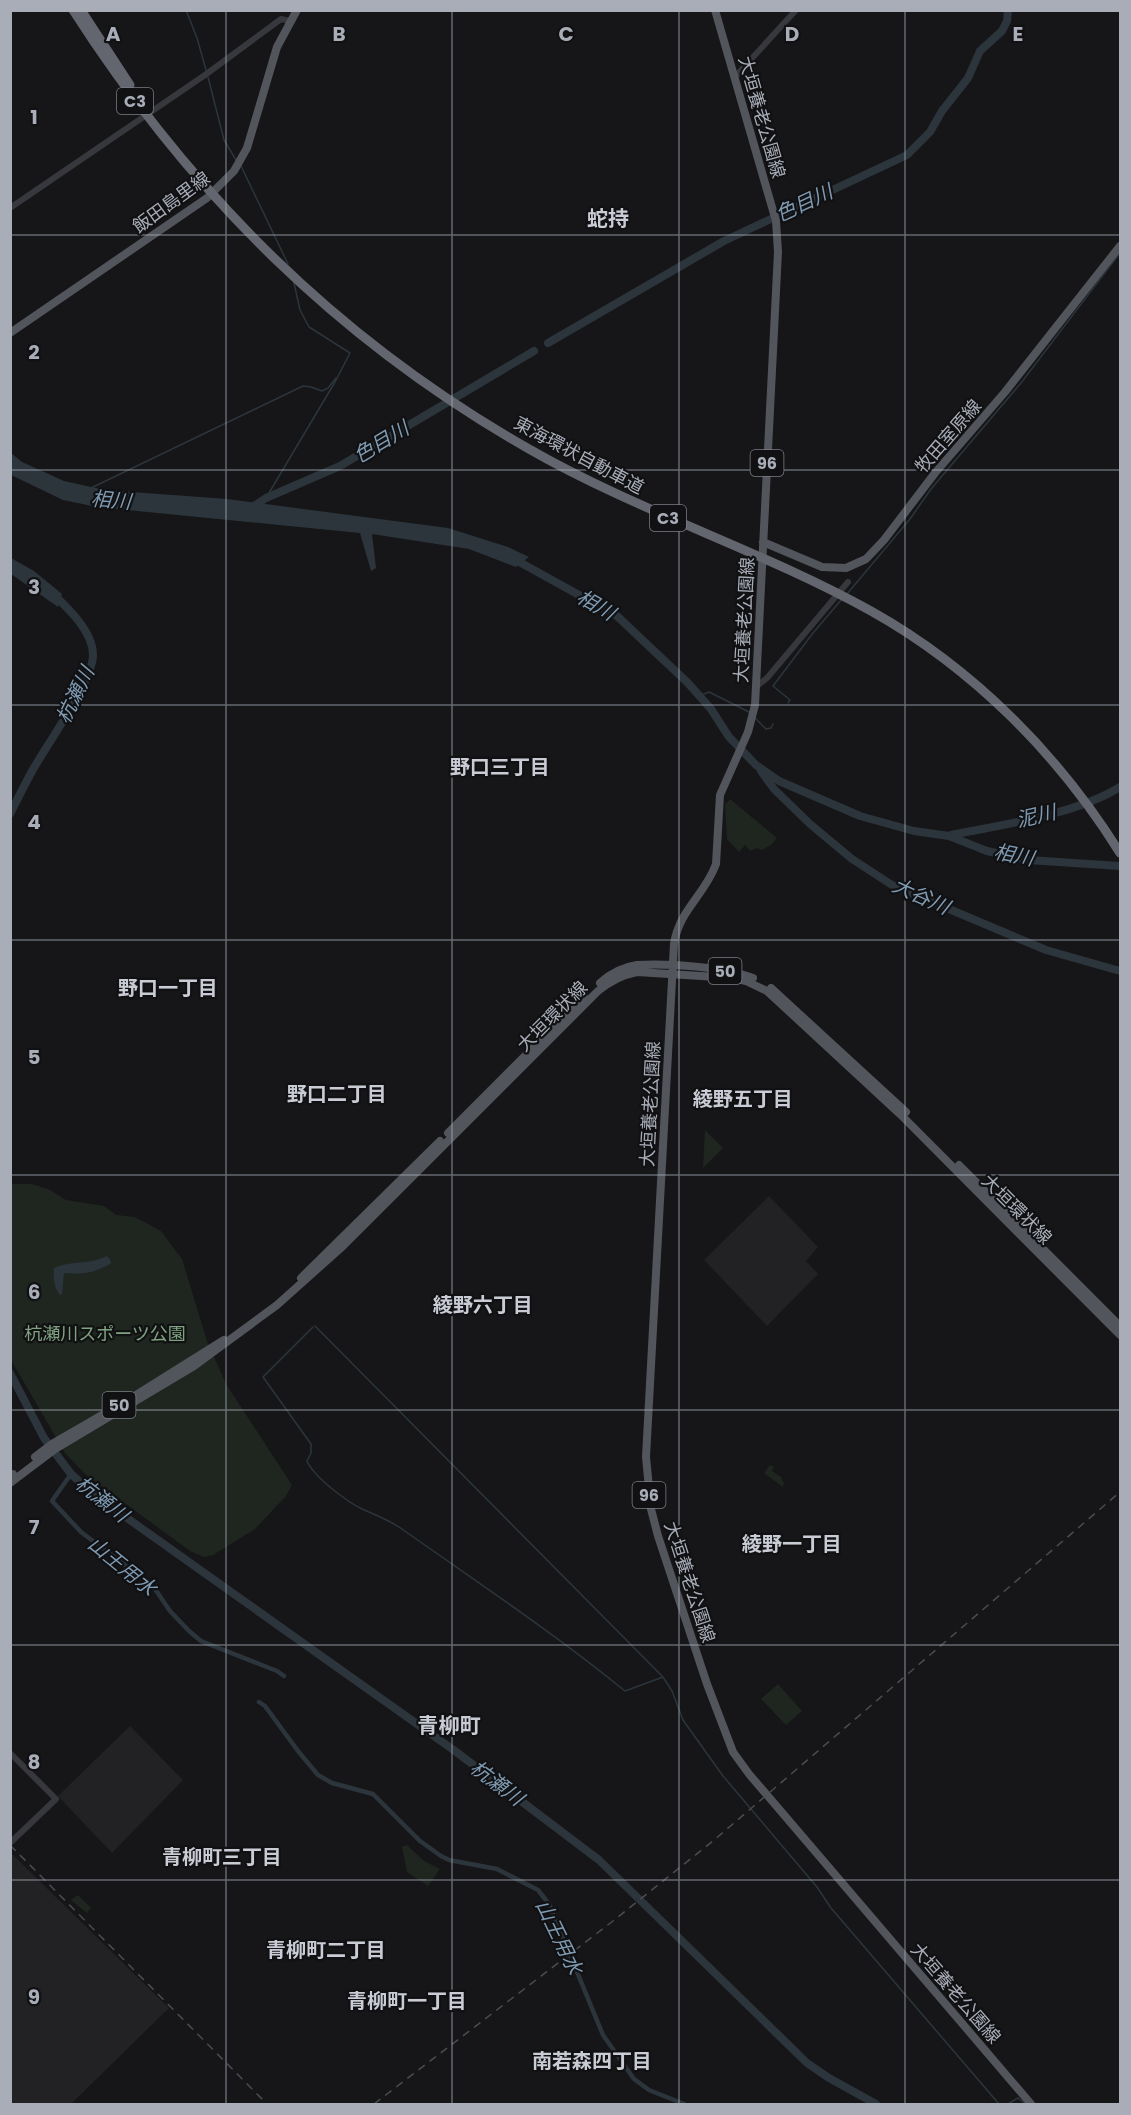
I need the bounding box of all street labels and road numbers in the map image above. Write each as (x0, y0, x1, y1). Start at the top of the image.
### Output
street label: 大垣養老公園線 (733, 53, 791, 181)
road number: C3 (117, 88, 153, 114)
street label: 飯田島里線 (127, 165, 215, 239)
street label: 牧田室原線 (909, 394, 987, 478)
street label: 東海環状自動車道 (510, 410, 648, 500)
road number: 96 (750, 450, 783, 476)
road number: C3 (650, 505, 686, 531)
street label: 大垣養老公園線 (728, 556, 760, 684)
road number: 50 (708, 958, 742, 984)
street label: 大垣環状線 (511, 975, 593, 1057)
street label: 大垣養老公園線 (634, 1040, 666, 1168)
street label: 大垣環状線 (976, 1168, 1058, 1250)
road number: 50 (102, 1392, 136, 1418)
road number: 96 (632, 1482, 666, 1508)
street label: 大垣養老公園線 (659, 1518, 721, 1646)
street label: 大垣養老公園線 (905, 1937, 1007, 2049)

